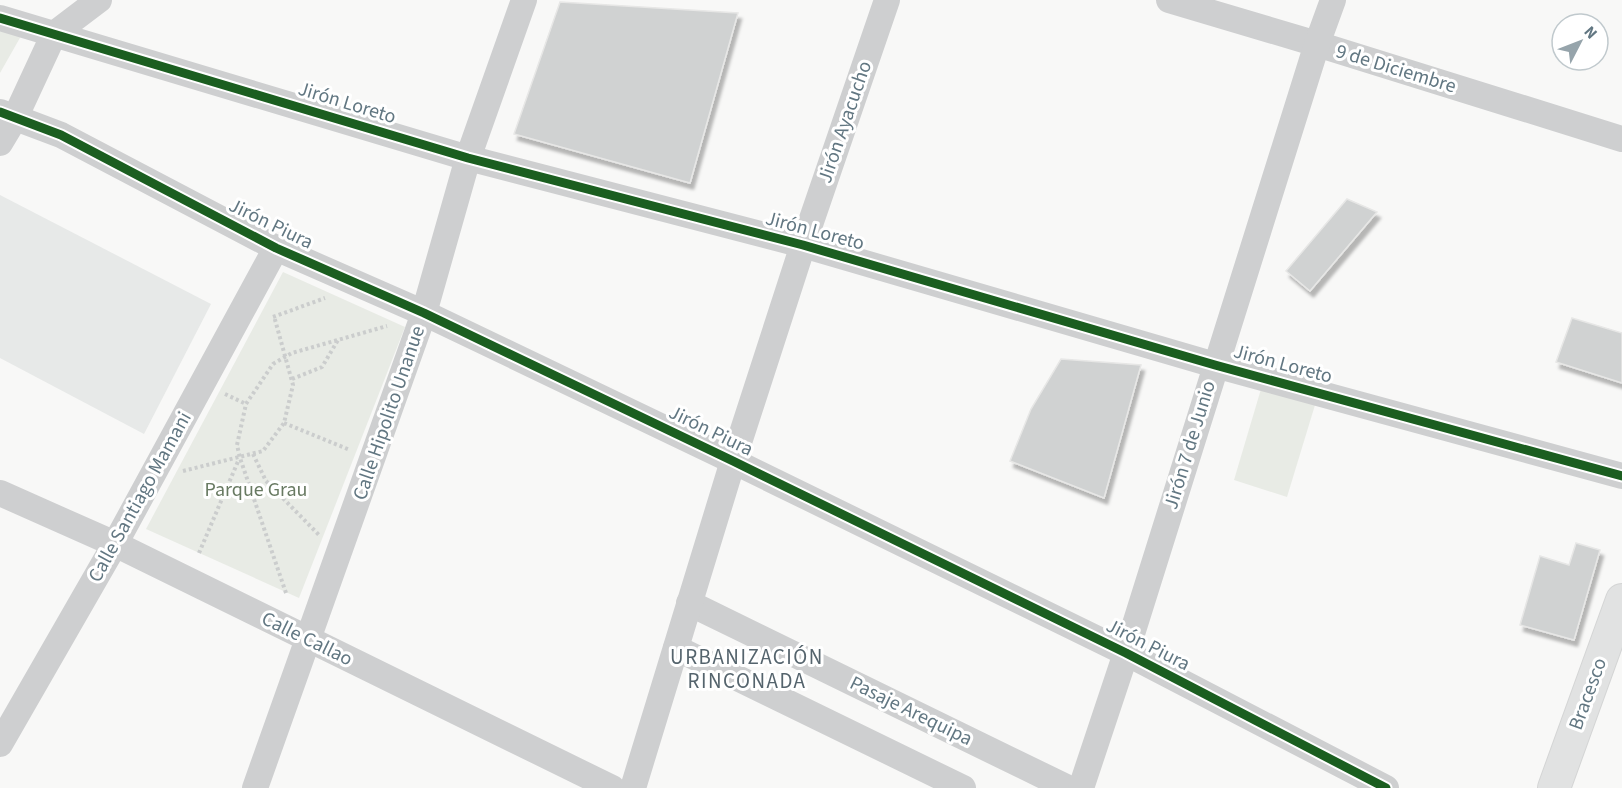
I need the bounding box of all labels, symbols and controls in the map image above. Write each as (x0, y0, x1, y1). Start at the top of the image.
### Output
north arrow (1550, 12, 1610, 72)
text: N (1579, 21, 1602, 44)
street label: 9 de Diciembre (1332, 37, 1460, 101)
street label: Jirón Ayacucho (811, 57, 879, 187)
street label: Jirón Loreto (295, 75, 399, 131)
street label: Jirón Piura (224, 192, 318, 256)
street label: Jirón Loreto (763, 204, 867, 258)
street label: Calle Hipolito Unanue (346, 322, 432, 504)
street label: Jirón Loreto (1231, 337, 1335, 391)
street label: Jirón 7 de Junio (1157, 377, 1223, 513)
street label: Jirón Piura (664, 399, 758, 463)
street label: Calle Santiago Mamani (81, 407, 199, 587)
park label: Parque Grau (205, 476, 307, 504)
street label: Calle Callao (257, 605, 357, 673)
street label: Jirón Piura (1101, 612, 1195, 678)
district label: URBANIZACIÓN RINCONADA (670, 642, 824, 696)
street label: Bracesco (1562, 654, 1614, 734)
street label: Pasaje Arequipa (845, 669, 977, 753)

